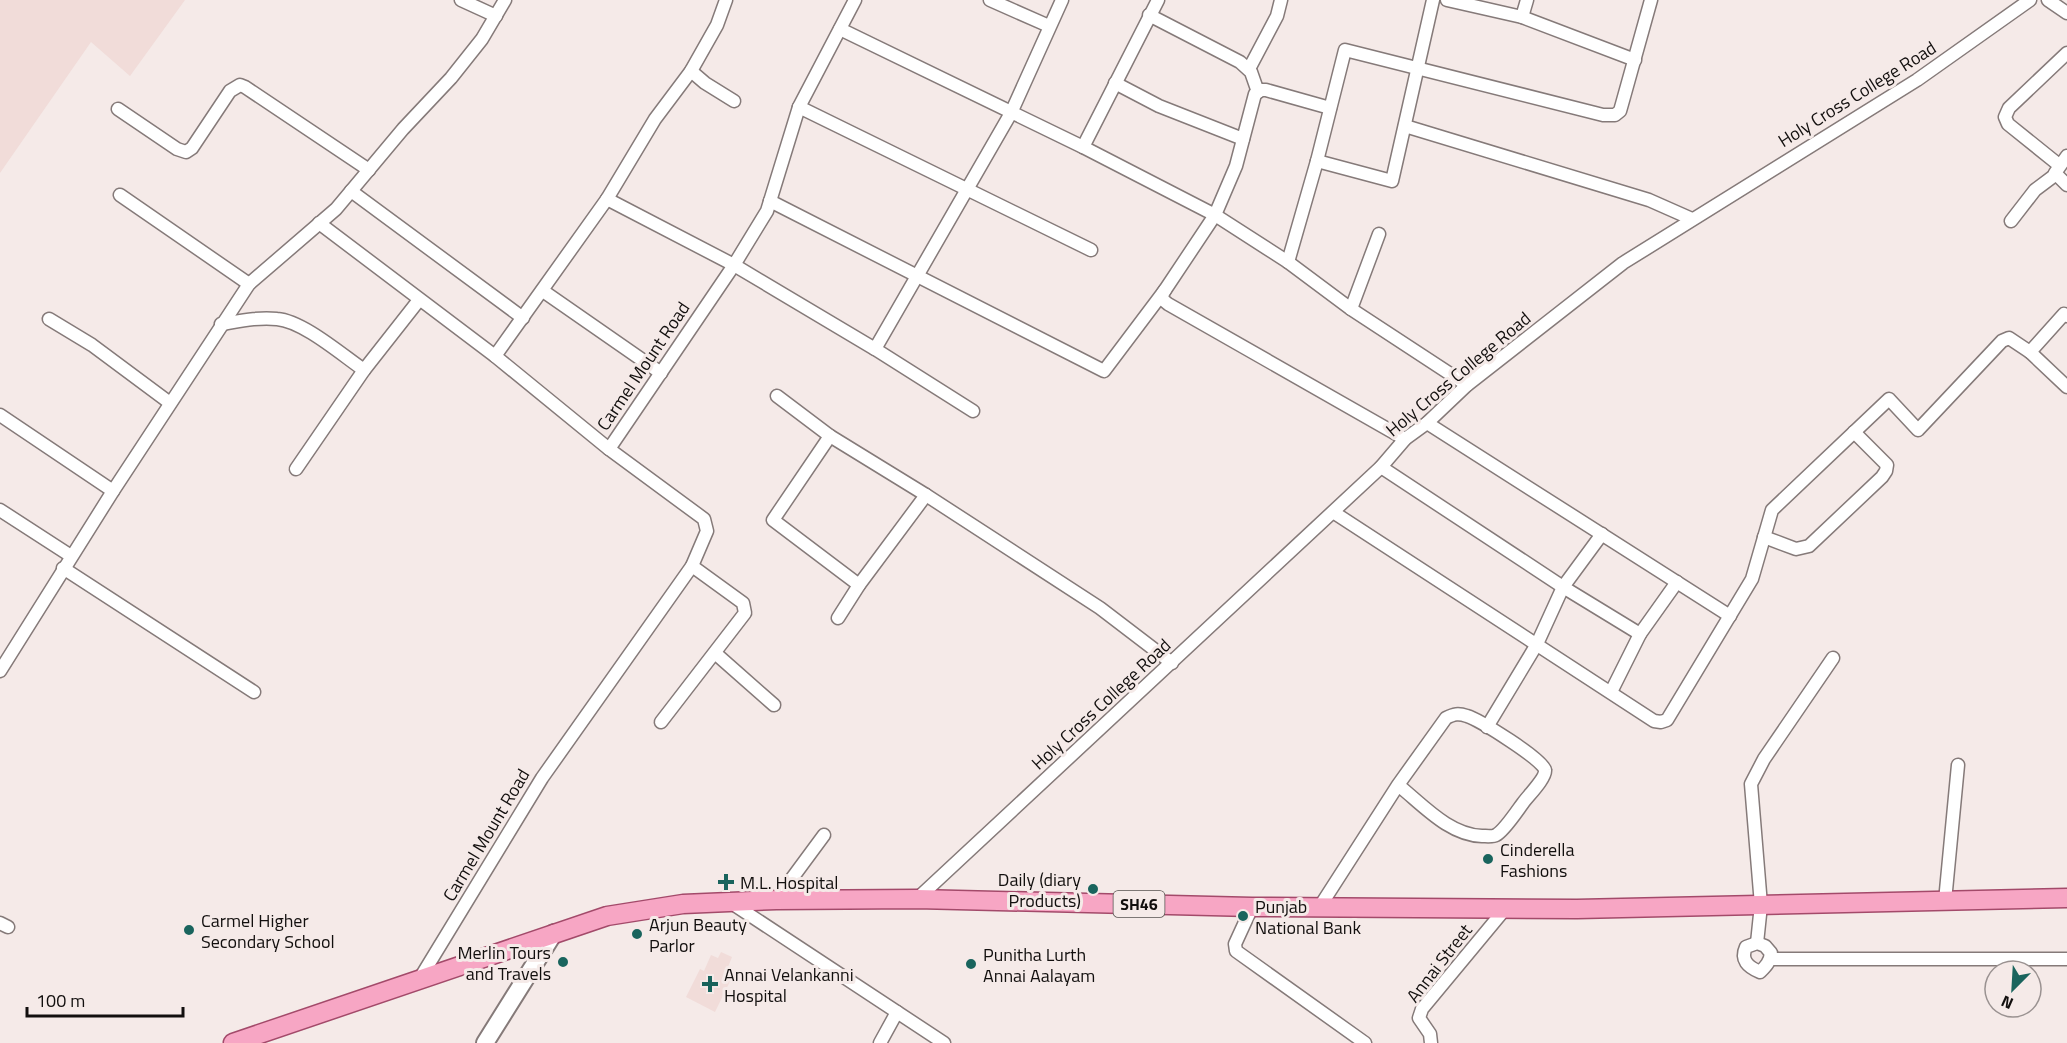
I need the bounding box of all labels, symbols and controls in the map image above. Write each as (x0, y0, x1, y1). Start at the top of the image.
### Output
street label: Holy Cross College Road (1773, 34, 1941, 154)
street label: Carmel Mount Road (590, 296, 696, 436)
street label: Holy Cross College Road (1380, 305, 1536, 443)
street label: Holy Cross College Road (1025, 632, 1177, 776)
street label: Carmel Mount Road (436, 764, 536, 906)
place label: Cinderella Fashions (1500, 836, 1574, 884)
marker: Cinderella Fashions (1481, 852, 1495, 866)
place label: Daily (diary Products) (998, 866, 1081, 914)
place label: M.L. Hospital (740, 869, 838, 896)
marker: M.L. Hospital (717, 873, 735, 891)
marker: Daily (diary Products) (1086, 882, 1100, 896)
road number: SH46 (1114, 891, 1164, 917)
place label: Punjab National Bank (1255, 893, 1362, 941)
place label: Carmel Higher Secondary School (201, 907, 335, 955)
marker: Punjab National Bank (1236, 909, 1250, 923)
place label: Arjun Beauty Parlor (649, 911, 747, 959)
street label: Annai Street (1400, 917, 1479, 1008)
marker: Carmel Higher Secondary School (182, 923, 196, 937)
marker: Arjun Beauty Parlor (630, 927, 644, 941)
place label: Merlin Tours and Travels (457, 939, 551, 987)
place label: Punitha Lurth Annai Aalayam (983, 941, 1095, 989)
marker: Merlin Tours and Travels (556, 955, 570, 969)
marker: Punitha Lurth Annai Aalayam (964, 957, 978, 971)
north arrow (1983, 959, 2043, 1019)
place label: Annai Velankanni Hospital (724, 961, 854, 1009)
marker: Annai Velankanni Hospital (701, 975, 719, 993)
scale bar (27, 980, 183, 1018)
text: 100 m (36, 987, 85, 1014)
text: N (1997, 989, 2017, 1016)

